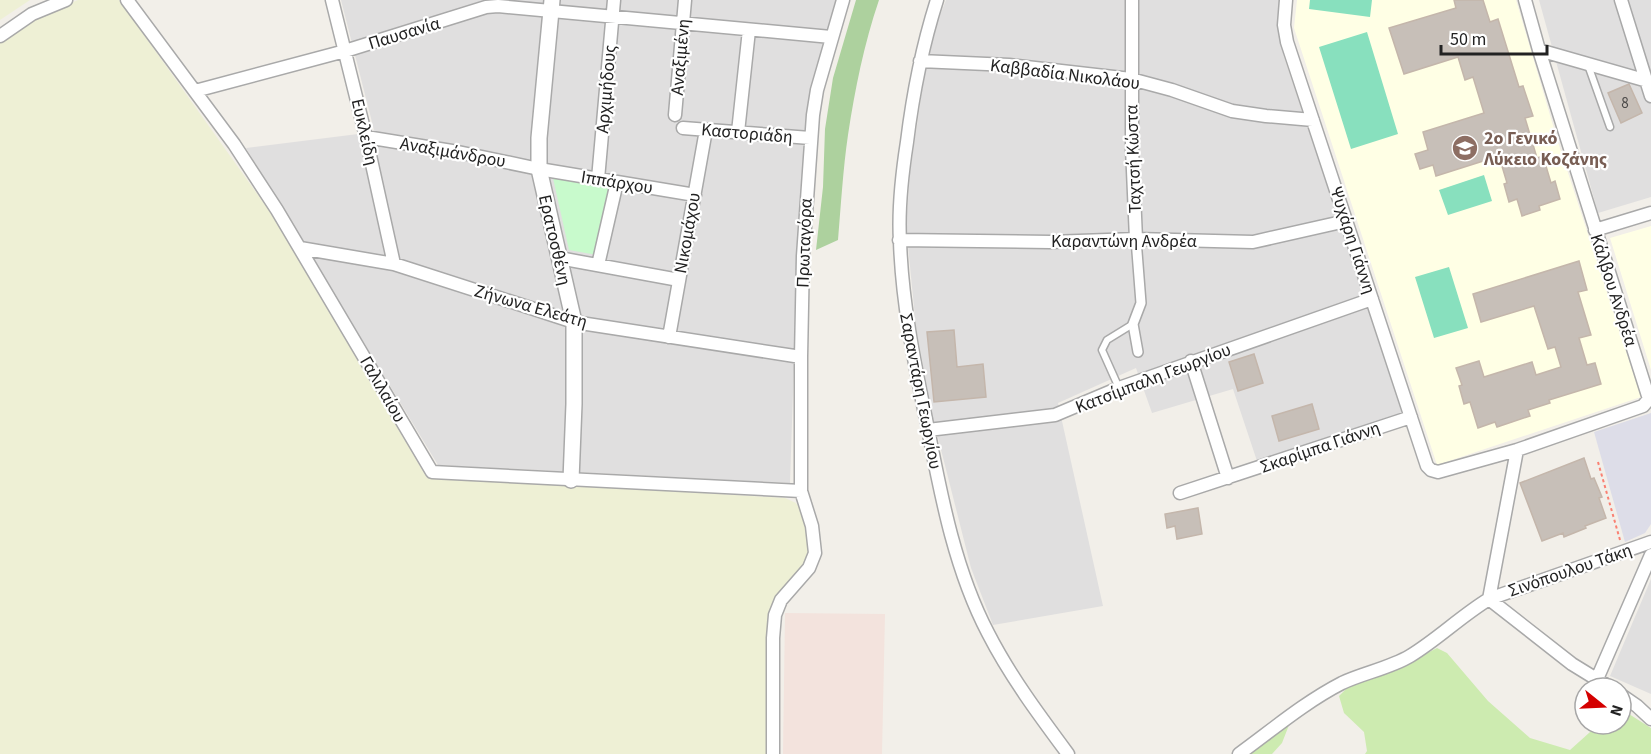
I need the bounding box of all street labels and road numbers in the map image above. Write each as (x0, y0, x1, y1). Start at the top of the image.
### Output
street label: Παυσανία (365, 11, 443, 56)
street label: Αναξιμένη (665, 18, 696, 96)
street label: Αρχιμήδους (590, 44, 623, 134)
street label: Καββαδία Νικολάου (989, 53, 1141, 96)
street label: Ευκλείδη (345, 96, 384, 168)
street label: Ταχτσή Κώστα (1119, 104, 1148, 214)
street label: Καστοριάδη (700, 117, 794, 150)
street label: Αναξιμάνδρου (398, 131, 508, 174)
street label: Ιππάρχου (579, 164, 655, 201)
street label: Ψυχάρη Γιάννη (1323, 183, 1382, 297)
street label: Νικομάχου (668, 191, 707, 276)
street label: Ερατοσθένη (532, 192, 577, 288)
street label: Πρωταγόρα (790, 198, 819, 288)
street label: Καραντώνη Ανδρέα (1051, 229, 1197, 254)
street label: Κάλβου Ανδρέα (1584, 231, 1643, 350)
street label: Ζήνωνα Ελεάτη (471, 278, 590, 335)
street label: Σαραντάρη Γεωργίου (893, 311, 948, 471)
street label: Κατσίμπαλη Γεωργίου (1072, 337, 1235, 420)
street label: Γαλιλαίου (353, 351, 412, 427)
street label: Σκαρίμπα Γιάννη (1257, 415, 1384, 480)
street label: Σινόπουλου Τάκη (1505, 538, 1635, 603)

